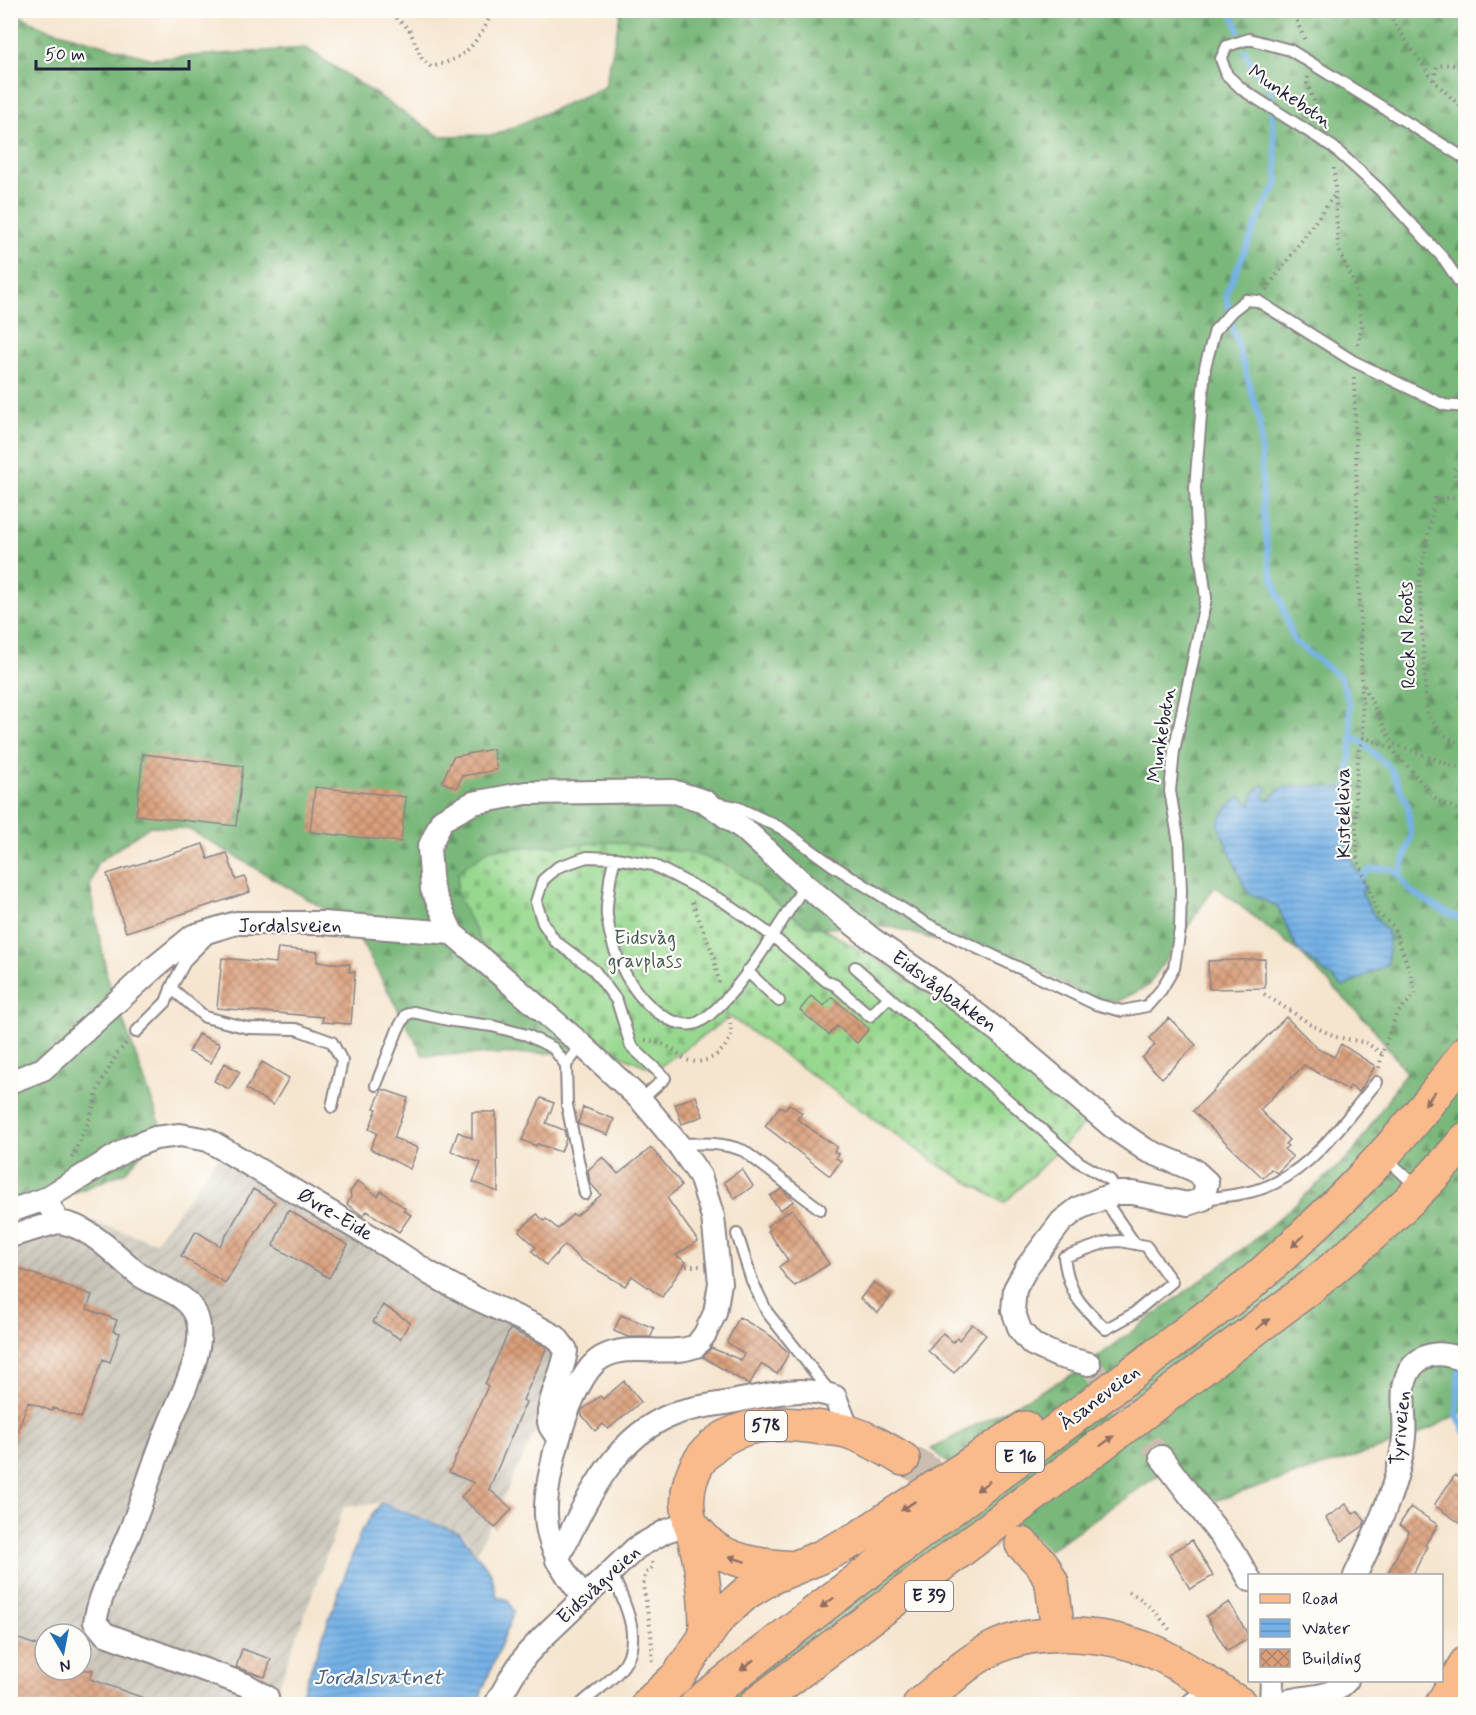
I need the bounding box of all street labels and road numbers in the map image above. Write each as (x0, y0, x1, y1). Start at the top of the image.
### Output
street label: Munkebotn (1242, 59, 1338, 135)
street label: Rock N Roots (1393, 581, 1423, 689)
street label: Munkebotn (1141, 685, 1183, 785)
street label: Kistekleiva (1330, 767, 1358, 859)
street label: Jordalsveien (238, 913, 342, 940)
street label: Eidsvågbakken (886, 945, 1002, 1039)
street label: Øvre-Eide (292, 1182, 378, 1248)
street label: Åsaneveien (1054, 1359, 1146, 1437)
street label: Tyriveien (1384, 1390, 1418, 1466)
road number: 578 (745, 1411, 787, 1441)
road number: E 16 (996, 1442, 1044, 1472)
street label: Eidsvågveien (551, 1539, 647, 1631)
road number: E 39 (905, 1581, 953, 1611)

